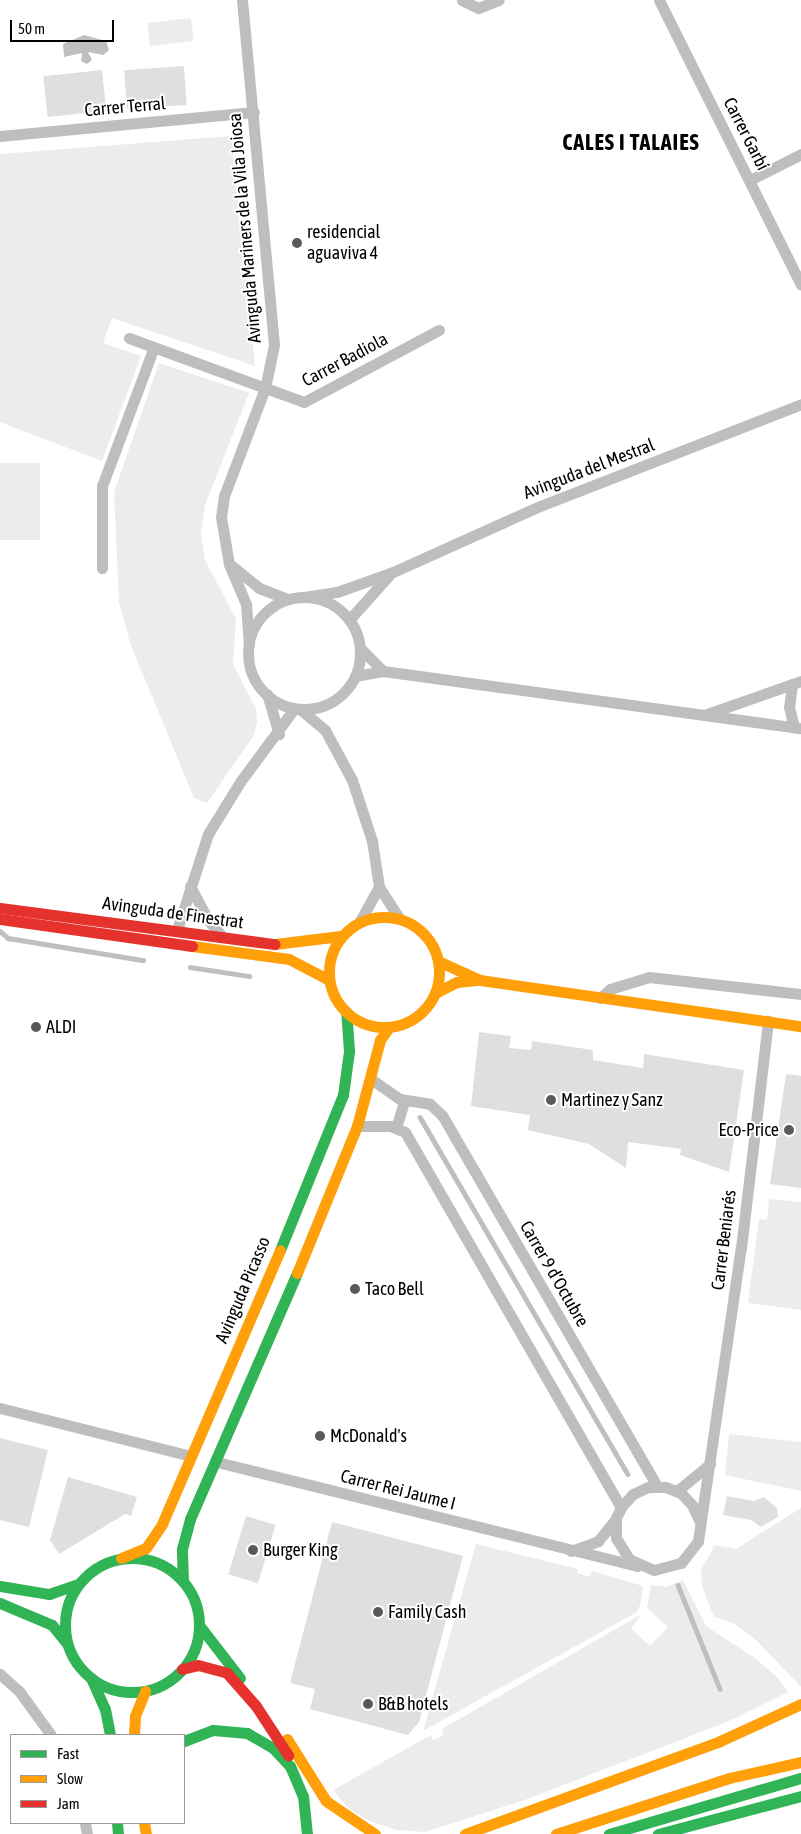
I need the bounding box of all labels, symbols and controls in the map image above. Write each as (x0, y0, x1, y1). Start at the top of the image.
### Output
scale bar (12, 10, 116, 42)
text: 50 m (18, 20, 45, 37)
street label: Carrer Terral (83, 93, 167, 121)
street label: Carrer Garbí (718, 94, 774, 174)
street label: Avinguda Mariners de la Vila Joiosa (224, 112, 266, 344)
district label: CALES I TALAIES (560, 130, 702, 156)
place label: residencial aguaviva 4 (307, 222, 380, 264)
marker: residencial aguaviva 4 (291, 237, 303, 249)
street label: Carrer Badiola (298, 328, 392, 392)
street label: Avinguda del Mestral (520, 434, 658, 504)
street label: Avinguda de Finestrat (101, 892, 245, 934)
place label: ALDI (46, 1016, 76, 1038)
marker: ALDI (30, 1021, 42, 1033)
place label: Martinez y Sanz (561, 1089, 663, 1111)
marker: Martinez y Sanz (545, 1094, 557, 1106)
place label: Eco-Price (719, 1119, 779, 1141)
marker: Eco-Price (783, 1124, 795, 1136)
street label: Carrer Beniarés (707, 1189, 741, 1291)
street label: Carrer 9 d’Octubre (515, 1217, 593, 1331)
street label: Avinguda Picasso (211, 1233, 275, 1347)
place label: Taco Bell (365, 1278, 424, 1300)
marker: Taco Bell (349, 1283, 361, 1295)
place label: McDonald's (330, 1425, 407, 1447)
marker: McDonald's (314, 1430, 326, 1442)
street label: Carrer Rei Jaume I (338, 1465, 458, 1515)
place label: Burger King (263, 1539, 338, 1561)
marker: Burger King (247, 1544, 259, 1556)
place label: Family Cash (388, 1601, 466, 1623)
marker: Family Cash (372, 1606, 384, 1618)
place label: B&B hotels (378, 1693, 448, 1715)
marker: B&B hotels (362, 1698, 374, 1710)
legend (10, 1734, 185, 1824)
text: Fast (57, 1745, 79, 1762)
text: Slow (57, 1770, 83, 1787)
text: Jam (57, 1795, 80, 1812)

